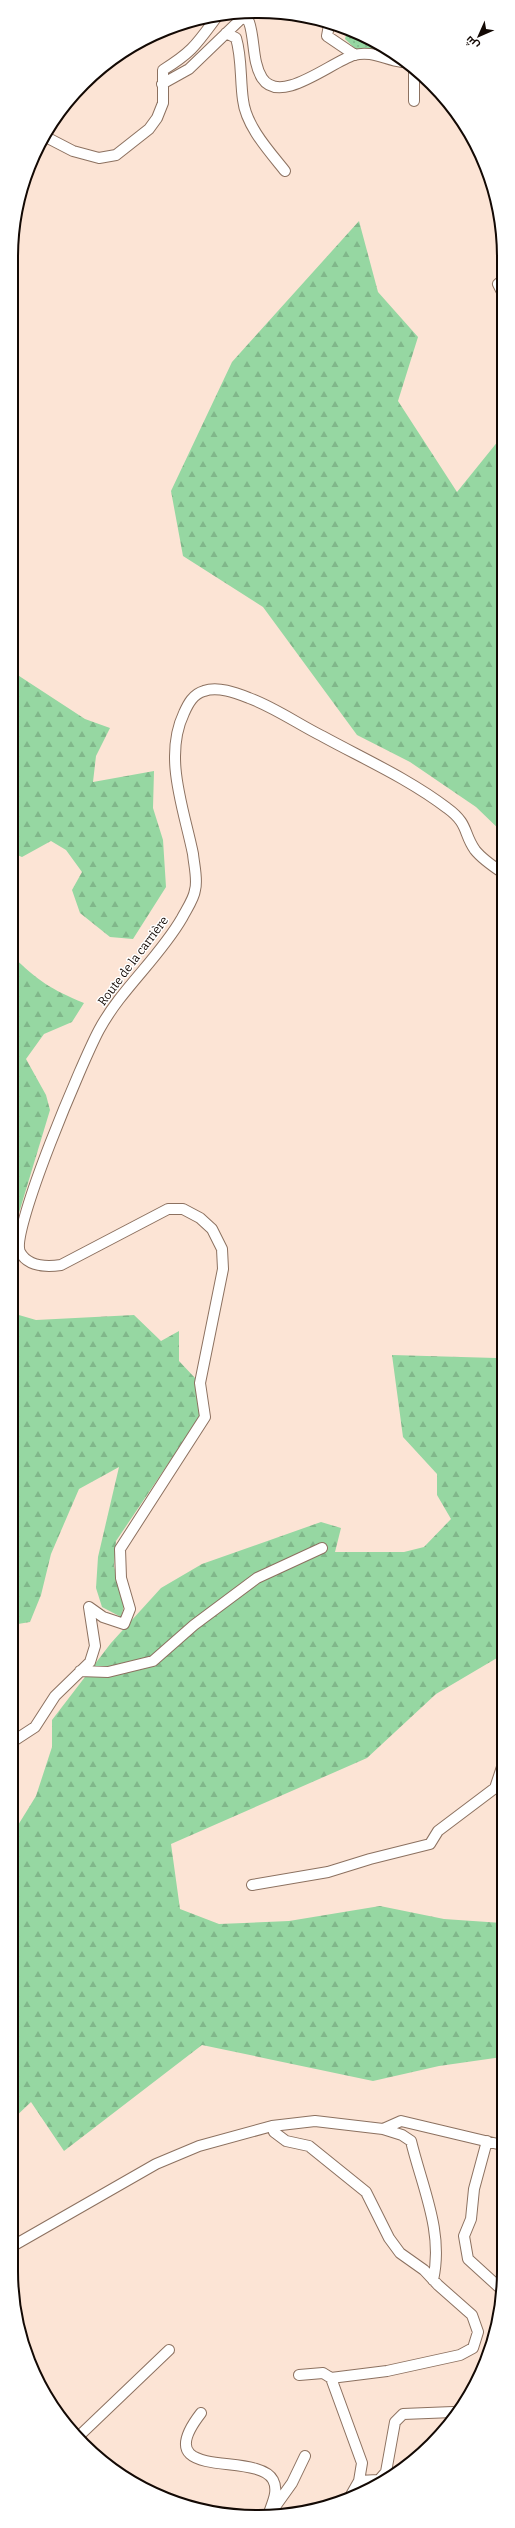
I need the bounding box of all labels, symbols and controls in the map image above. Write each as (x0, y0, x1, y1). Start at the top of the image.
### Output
north arrow (459, 16, 499, 56)
text: ش (463, 33, 482, 52)
street label: Route de la carrière (95, 914, 171, 1008)

